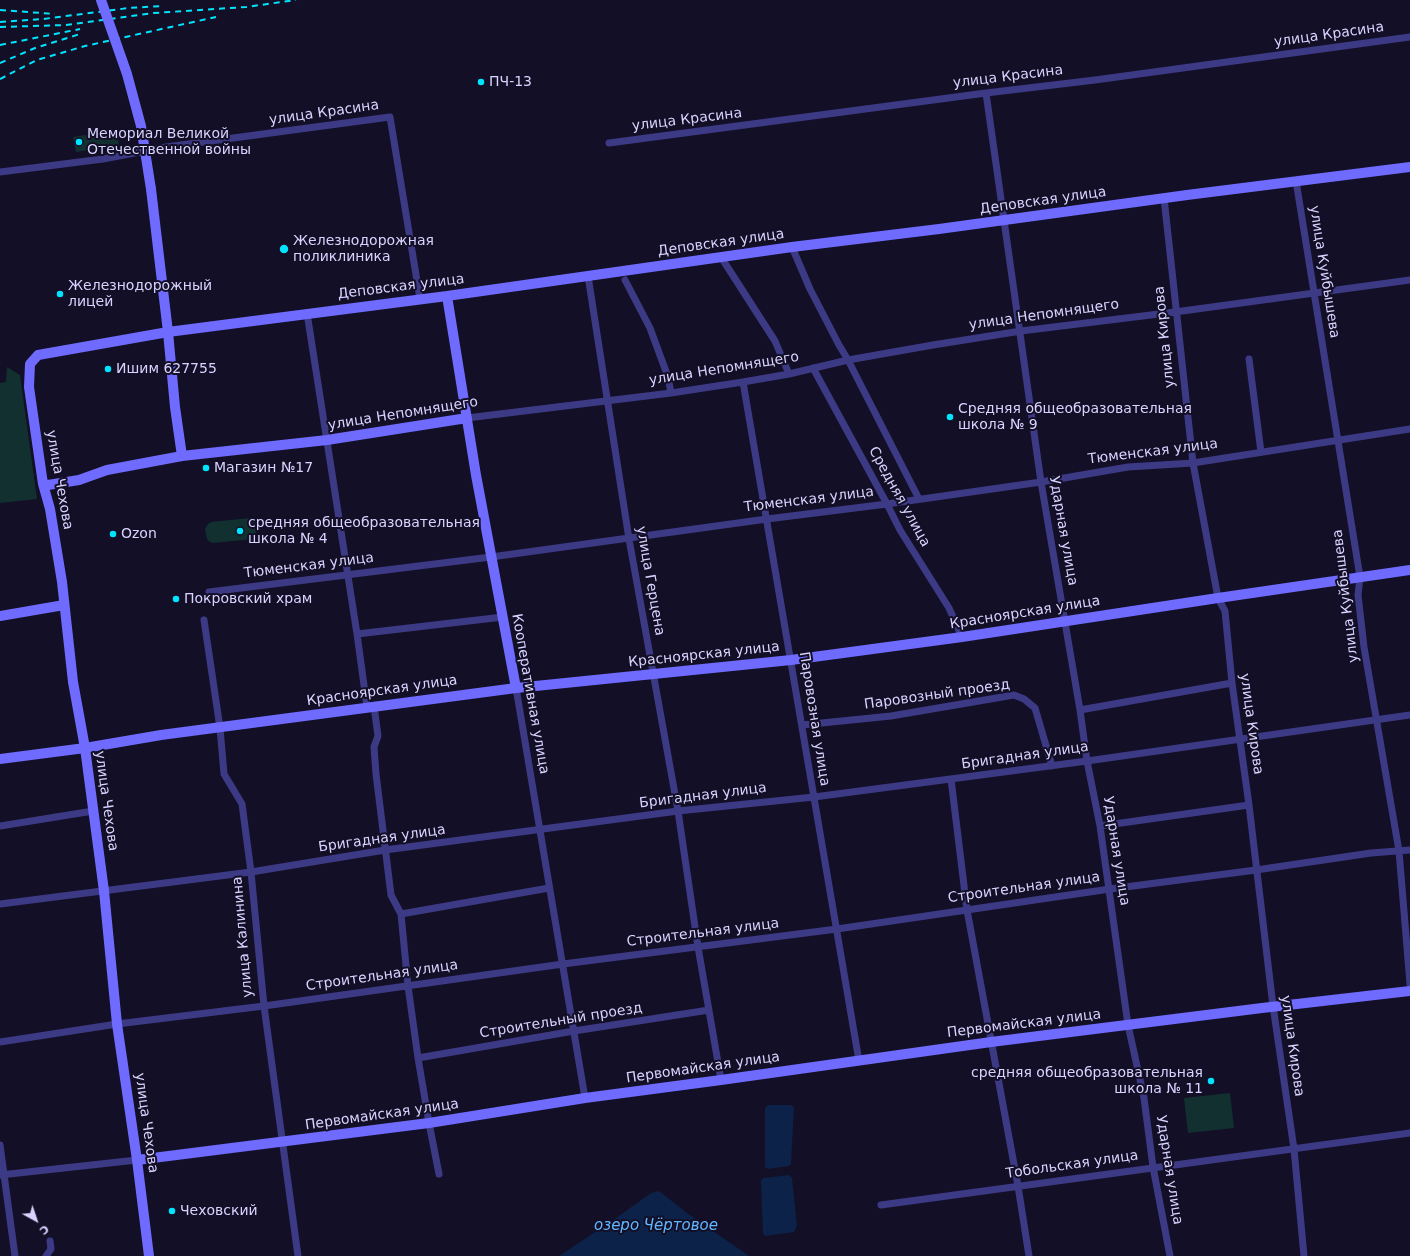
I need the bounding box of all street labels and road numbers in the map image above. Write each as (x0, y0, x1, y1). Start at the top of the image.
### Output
street label: улица Красина (1273, 19, 1385, 51)
street label: улица Красина (952, 62, 1064, 92)
street label: улица Красина (268, 97, 380, 129)
street label: улица Красина (631, 105, 743, 135)
street label: Деповская улица (979, 184, 1107, 218)
street label: улица Куйбышева (1305, 204, 1343, 340)
street label: Деповская улица (657, 226, 785, 260)
street label: Деповская улица (337, 271, 465, 303)
street label: улица Кирова (1151, 285, 1179, 389)
street label: улица Непомнящего (968, 296, 1120, 334)
street label: улица Непомнящего (648, 349, 800, 389)
street label: улица Непомнящего (327, 394, 479, 434)
street label: улица Чехова (42, 429, 76, 531)
street label: Тюменская улица (1087, 436, 1219, 468)
street label: Средняя улица (865, 444, 933, 550)
street label: Ударная улица (1045, 475, 1081, 587)
street label: Тюменская улица (743, 484, 875, 516)
street label: улица Герцена (632, 525, 668, 637)
street label: улица Куйбышева (1329, 528, 1363, 664)
street label: Тюменская улица (243, 550, 375, 582)
street label: Красноярская улица (949, 593, 1101, 633)
street label: Кооперативная улица (508, 612, 552, 776)
street label: Красноярская улица (627, 639, 781, 671)
street label: Паровозная улица (795, 651, 833, 787)
street label: Красноярская улица (305, 672, 459, 710)
street label: улица Кирова (1236, 672, 1266, 776)
street label: Паровозный проезд (863, 676, 1011, 714)
street label: Бригадная улица (960, 739, 1090, 773)
street label: улица Чехова (91, 750, 121, 852)
street label: Бригадная улица (638, 780, 768, 812)
street label: Ударная улица (1099, 795, 1133, 907)
street label: Бригадная улица (317, 822, 447, 856)
street label: Строительная улица (947, 869, 1101, 907)
street label: улица Калинина (229, 876, 257, 998)
street label: Строительная улица (626, 915, 780, 951)
street label: Строительная улица (305, 957, 459, 995)
street label: улица Кирова (1277, 994, 1307, 1098)
street label: Строительный проезд (478, 1000, 644, 1042)
street label: Первомайская улица (946, 1006, 1102, 1042)
street label: Первомайская улица (625, 1049, 781, 1087)
street label: улица Чехова (131, 1072, 161, 1174)
street label: Первомайская улица (304, 1096, 460, 1134)
street label: Ударная улица (1152, 1114, 1186, 1226)
street label: Тобольская улица (1005, 1147, 1139, 1183)

